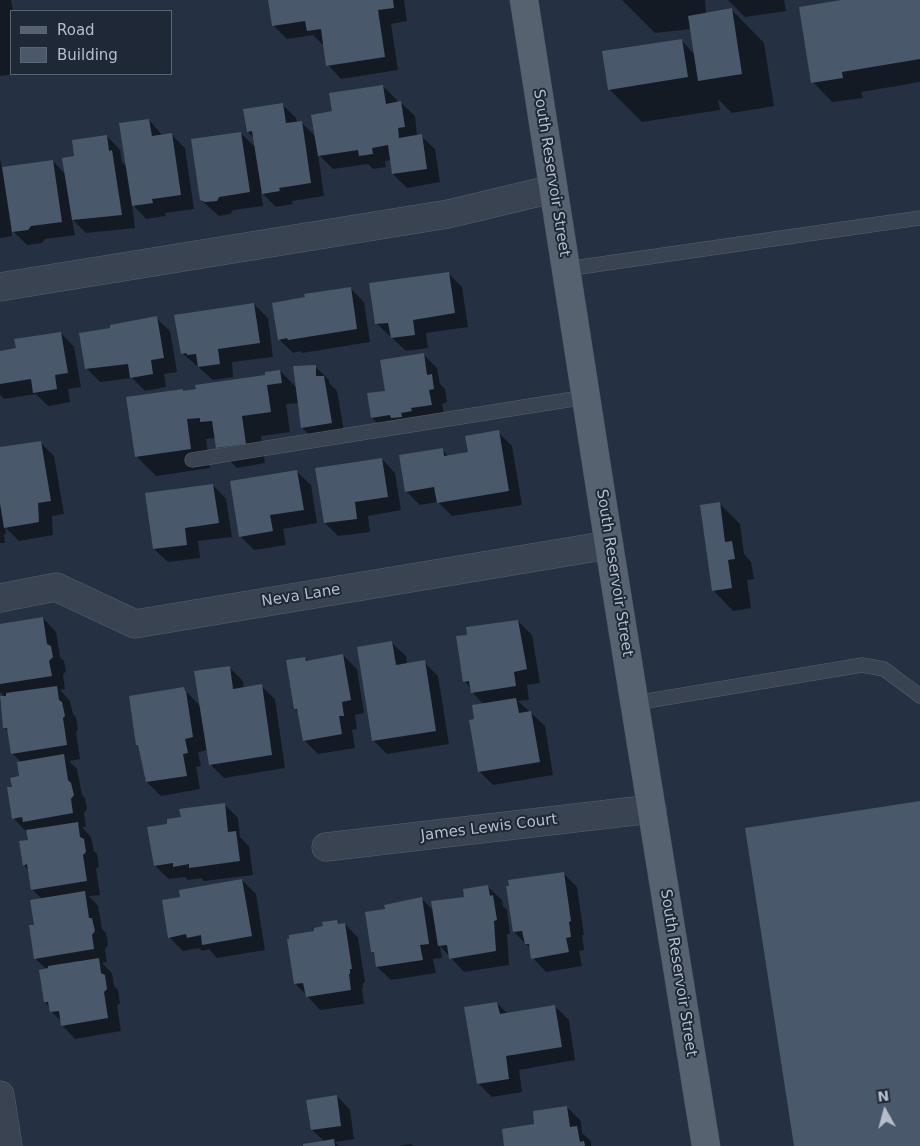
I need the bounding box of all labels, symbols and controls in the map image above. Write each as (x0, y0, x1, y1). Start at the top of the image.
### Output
legend (10, 10, 172, 75)
text: Road (57, 21, 95, 39)
text: Building (57, 46, 118, 64)
street label: South Reservoir Street (529, 88, 573, 258)
street label: South Reservoir Street (592, 488, 636, 658)
street label: Neva Lane (260, 581, 342, 611)
street label: James Lewis Court (420, 811, 558, 845)
street label: South Reservoir Street (656, 888, 700, 1058)
north arrow (860, 1086, 910, 1136)
text: N (876, 1087, 890, 1105)

